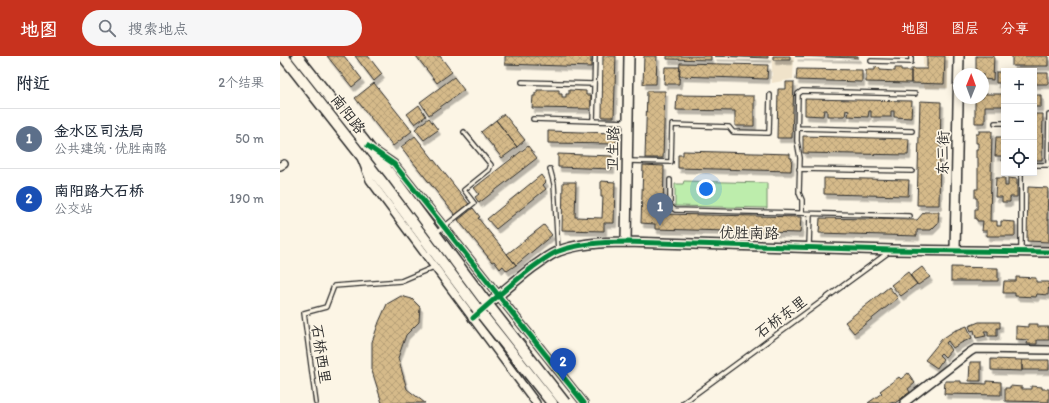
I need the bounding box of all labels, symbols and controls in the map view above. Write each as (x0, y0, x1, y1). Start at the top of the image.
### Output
search box (82, 10, 362, 46)
icon: search (96, 17, 118, 39)
text: 地图 (20, 18, 58, 41)
text: 搜索地点 (128, 20, 188, 38)
text: 地图 (901, 20, 929, 37)
text: 图层 (951, 20, 979, 37)
text: 分享 (1001, 20, 1029, 37)
north arrow (953, 68, 989, 104)
map controls (1001, 68, 1037, 176)
button: + (1001, 68, 1037, 104)
text: 附近 (16, 73, 50, 93)
text: 2个结果 (218, 75, 264, 90)
street label: 南阳路 (327, 91, 369, 137)
button: − (1001, 104, 1037, 140)
text: 金水区司法局 (54, 122, 144, 140)
street label: 卫生路 (604, 126, 622, 172)
street label: 东三街 (934, 130, 952, 176)
text: 1 (26, 131, 32, 146)
text: 50 m (235, 131, 264, 146)
button: locate (1001, 140, 1037, 176)
text: 公共建筑 · 优胜南路 (54, 141, 167, 156)
your location (696, 179, 716, 199)
text: 南阳路大石桥 (54, 182, 144, 200)
text: 2 (26, 191, 32, 206)
text: 190 m (229, 191, 264, 206)
pin: 1 (647, 193, 673, 226)
text: 公交站 (54, 201, 93, 216)
street label: 优胜南路 (719, 223, 779, 243)
street label: 石桥东里 (751, 292, 811, 342)
street label: 石桥西里 (308, 323, 334, 385)
pin: 2 (550, 348, 576, 381)

